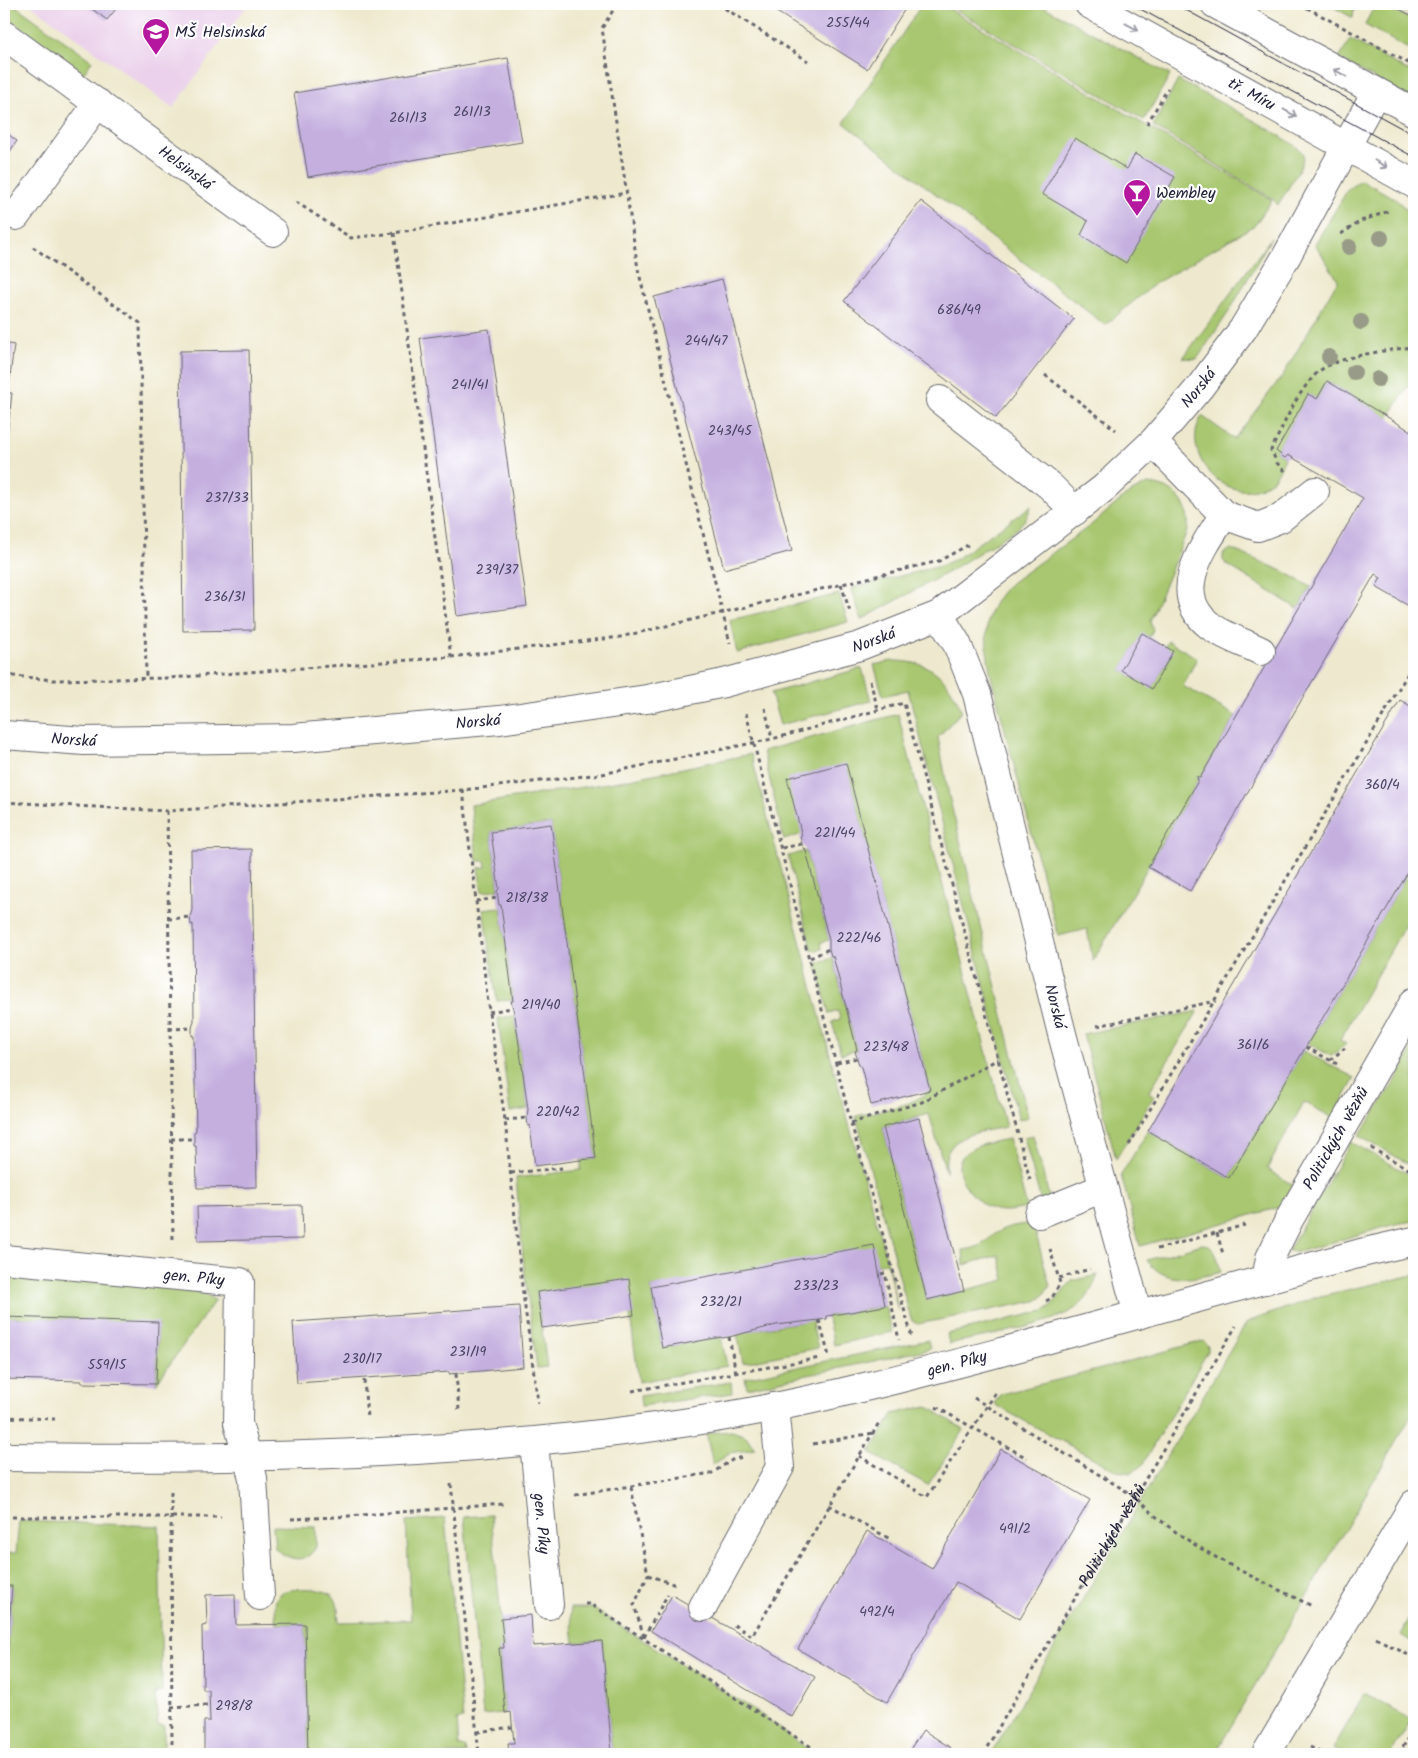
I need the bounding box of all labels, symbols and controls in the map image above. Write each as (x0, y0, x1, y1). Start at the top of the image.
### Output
house number: 255/44 (826, 12, 870, 34)
school or university icon: MŠ Helsinská (141, 17, 171, 56)
place label: MŠ Helsinská (175, 20, 267, 45)
one-way arrow (1124, 23, 1139, 32)
one-way arrow (1334, 67, 1348, 77)
street label: tř. Míru (1223, 71, 1280, 118)
house number: 261/13 (453, 101, 491, 123)
house number: 261/13 (389, 107, 427, 129)
one-way arrow (1282, 109, 1297, 119)
street label: Helsinská (153, 139, 219, 197)
one-way arrow (1373, 160, 1387, 170)
bar icon: Wembley (1122, 178, 1152, 217)
place label: Wembley (1156, 181, 1216, 206)
house number: 686/49 (937, 299, 981, 321)
house number: 244/47 (685, 330, 728, 352)
street label: Norská (1175, 362, 1223, 414)
house number: 241/41 (451, 374, 489, 396)
house number: 243/45 (708, 420, 753, 442)
house number: 237/33 (205, 487, 249, 509)
house number: 239/37 (476, 559, 519, 581)
house number: 236/31 (204, 586, 246, 608)
street label: Norská (849, 620, 901, 660)
street label: Norská (454, 707, 503, 736)
street label: Norská (50, 726, 98, 754)
house number: 360/4 (1364, 774, 1400, 796)
house number: 221/44 (814, 822, 856, 844)
house number: 218/38 (506, 887, 549, 909)
house number: 222/46 (837, 927, 881, 949)
street label: Norská (1037, 981, 1073, 1033)
house number: 219/40 (521, 994, 561, 1016)
house number: 361/6 (1237, 1034, 1269, 1056)
house number: 223/48 (863, 1036, 909, 1058)
street label: Politických vězňů (1296, 1082, 1375, 1194)
house number: 220/42 (536, 1101, 580, 1123)
street label: gen. Píky (161, 1262, 226, 1293)
house number: 233/23 (793, 1275, 839, 1297)
house number: 232/21 (700, 1291, 742, 1313)
house number: 231/19 (450, 1341, 487, 1363)
street label: gen. Píky (923, 1344, 990, 1384)
house number: 230/17 (343, 1348, 382, 1370)
house number: 559/15 (88, 1354, 128, 1376)
street label: Politických vězňů (1072, 1479, 1152, 1591)
street label: gen. Píky (526, 1491, 557, 1556)
house number: 491/2 (999, 1518, 1031, 1540)
house number: 492/4 (859, 1601, 895, 1623)
house number: 298/8 (216, 1695, 253, 1717)

